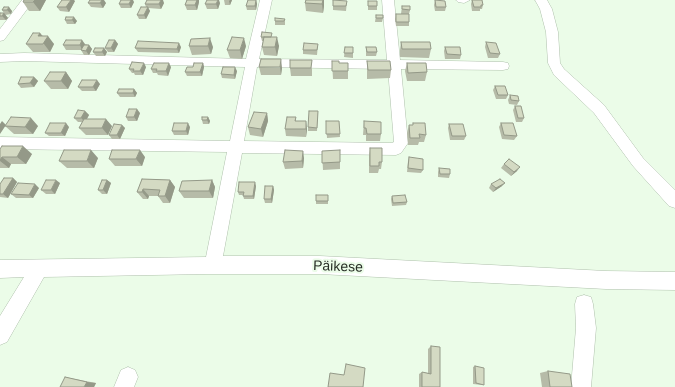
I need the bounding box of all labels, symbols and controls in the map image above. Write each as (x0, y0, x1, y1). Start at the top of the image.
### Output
street label: Päikese (313, 258, 363, 276)

